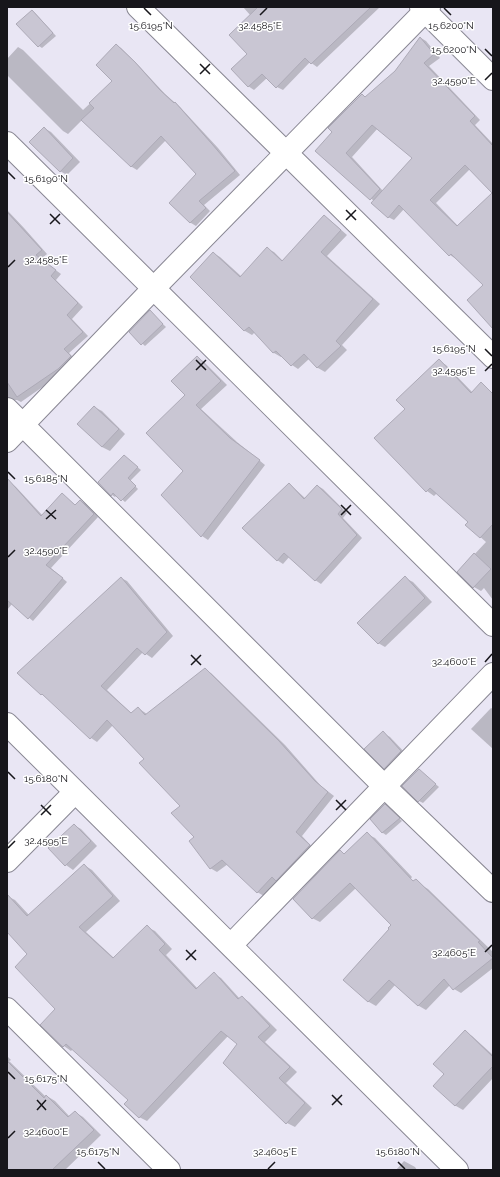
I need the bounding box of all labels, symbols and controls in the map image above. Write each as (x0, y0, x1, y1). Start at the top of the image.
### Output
text: 15.6195°N (129, 20, 173, 31)
text: 32.4585°E (238, 20, 282, 31)
text: 15.6200°N (428, 20, 474, 31)
text: 15.6200°N (431, 44, 477, 55)
text: 32.4590°E (432, 75, 476, 86)
text: 15.6190°N (24, 173, 68, 184)
text: 32.4585°E (24, 254, 68, 265)
text: 15.6195°N (432, 343, 476, 354)
text: 32.4595°E (432, 365, 476, 376)
text: 15.6185°N (24, 473, 68, 484)
text: 32.4590°E (24, 545, 68, 556)
text: 32.4600°E (432, 656, 476, 667)
text: 15.6180°N (24, 773, 68, 784)
text: 32.4595°E (24, 835, 68, 846)
text: 32.4605°E (432, 947, 476, 958)
text: 15.6175°N (25, 1073, 67, 1084)
text: 32.4600°E (24, 1126, 68, 1137)
text: 15.6175°N (77, 1146, 119, 1157)
text: 32.4605°E (253, 1146, 297, 1157)
text: 15.6180°N (376, 1146, 420, 1157)

